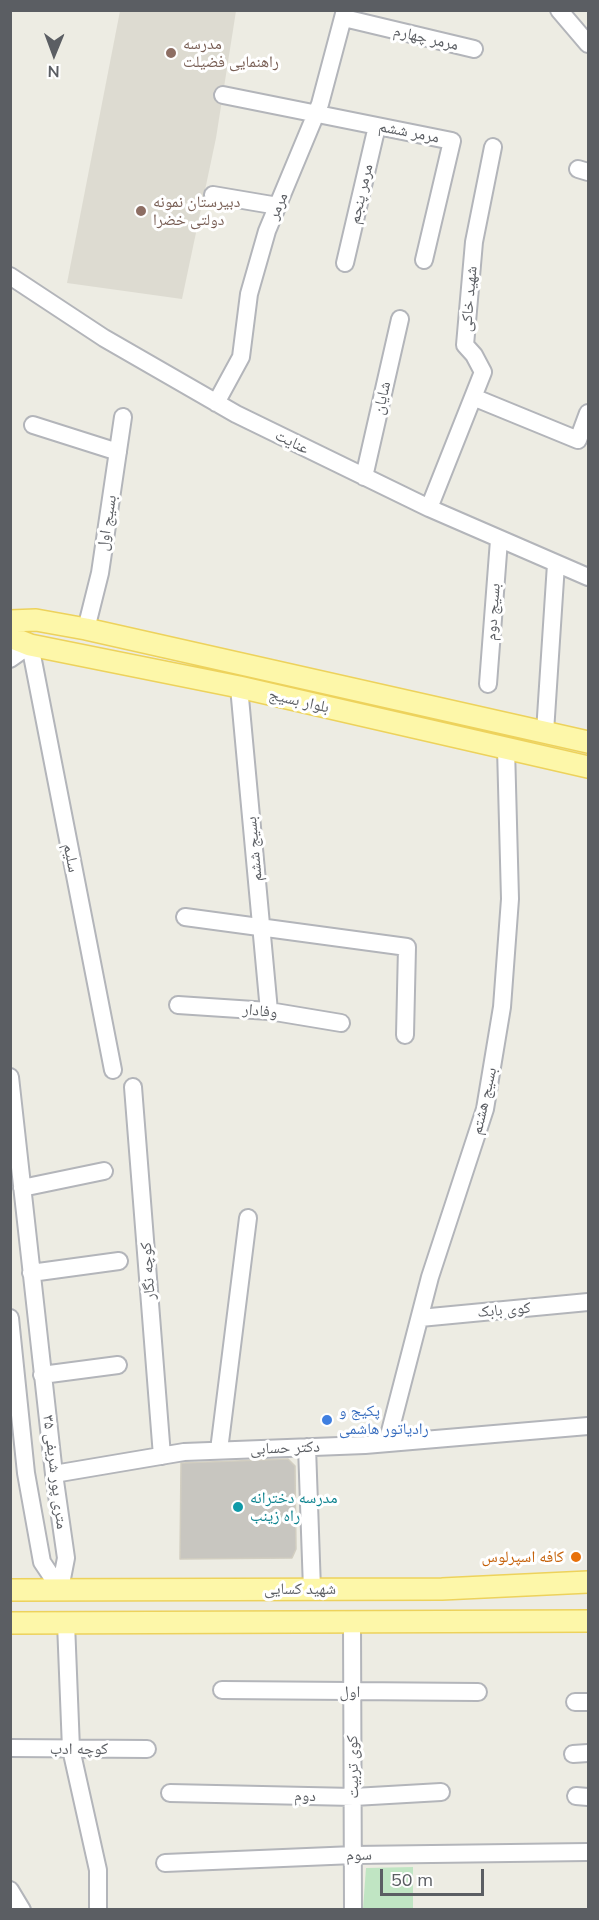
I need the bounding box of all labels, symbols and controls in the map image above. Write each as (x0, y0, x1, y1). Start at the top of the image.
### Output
street label: مرمر چهارم (392, 21, 460, 55)
north arrow (24, 24, 84, 84)
place label: مدرسه راهنمایی فضیلت (183, 34, 279, 72)
marker: مدرسه راهنمایی فضیلت (164, 46, 178, 60)
text: N (47, 62, 60, 82)
street label: مرمر ششم (377, 117, 441, 147)
street label: مرمر پنجم (345, 162, 377, 226)
street label: مرمر (264, 190, 292, 222)
place label: دبیرستان نمونه دولتی خضرا (153, 192, 240, 230)
marker: دبیرستان نمونه دولتی خضرا (134, 204, 148, 218)
street label: شهید خاکی (457, 265, 481, 333)
street label: شایان (369, 380, 395, 416)
street label: عنایت (272, 426, 312, 458)
street label: بسیج اول (93, 494, 121, 552)
street label: بسيج دوم (481, 583, 505, 641)
street label: بلوار بسیج (267, 685, 331, 717)
street label: بسیج ششم (242, 816, 266, 882)
street label: سلیم (59, 842, 83, 874)
street label: وفادار (242, 1000, 278, 1022)
street label: بسیج هشتم (467, 1065, 501, 1137)
street label: کوچه نگار (136, 1242, 160, 1300)
street label: کوی بابک (477, 1298, 531, 1322)
place label: پکیج و رادیاتور هاشمی (339, 1401, 429, 1439)
marker: پکیج و رادیاتور هاشمی (320, 1413, 334, 1427)
street label: ۳۵ متری پور شریفی (38, 1414, 72, 1530)
street label: دکتر حسابی (250, 1437, 320, 1459)
place label: مدرسه دخترانه راه زینب (250, 1488, 337, 1526)
marker: مدرسه دخترانه راه زینب (231, 1500, 245, 1514)
place label: کافه اسپرلوس (482, 1547, 564, 1567)
marker: کافه اسپرلوس (569, 1550, 583, 1564)
street label: شهید کسایی (264, 1579, 336, 1599)
street label: اول (340, 1682, 360, 1702)
street label: کوی تربیت (343, 1735, 363, 1799)
street label: کوچه ادب (50, 1739, 108, 1759)
street label: دوم (294, 1786, 316, 1806)
street label: سوم (346, 1845, 372, 1865)
scale bar (383, 1857, 486, 1895)
text: 50 m (391, 1868, 433, 1891)

